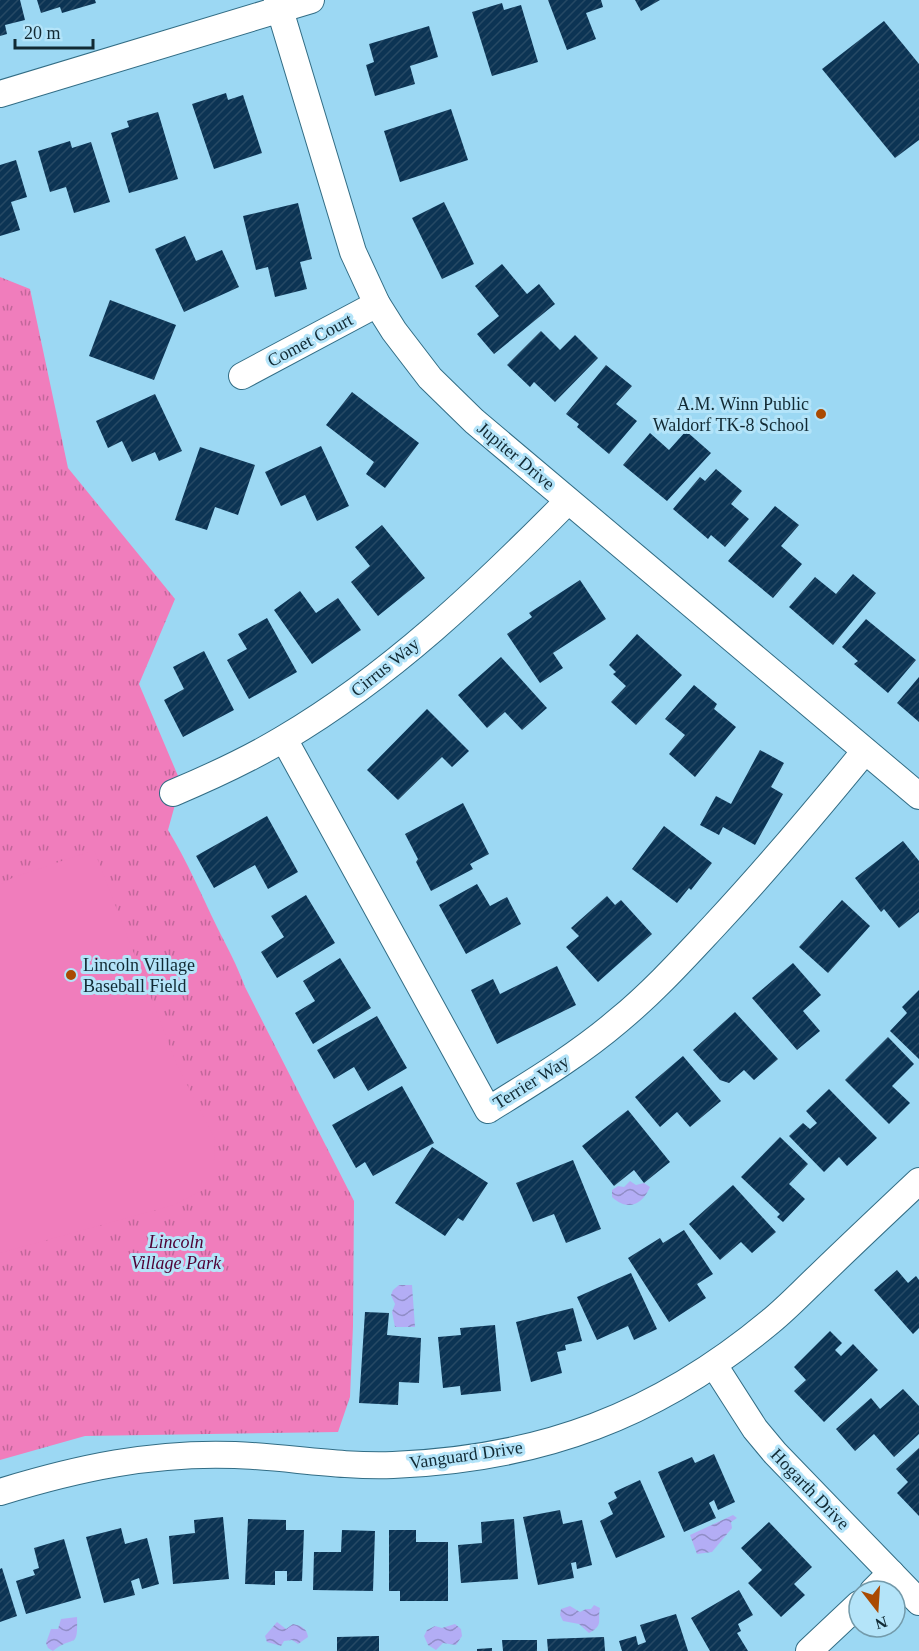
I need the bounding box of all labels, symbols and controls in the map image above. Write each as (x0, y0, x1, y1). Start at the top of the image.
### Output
scale bar (15, 12, 93, 50)
text: 20 m (24, 23, 61, 43)
street label: Comet Court (264, 309, 356, 371)
place label: A.M. Winn Public Waldorf TK-8 School (653, 394, 809, 435)
marker: A.M. Winn Public Waldorf TK-8 School (814, 407, 828, 421)
street label: Jupiter Drive (473, 418, 559, 494)
street label: Cirrus Way (347, 634, 423, 700)
place label: Lincoln Village Baseball Field (83, 955, 195, 996)
marker: Lincoln Village Baseball Field (64, 968, 78, 982)
street label: Terrier Way (489, 1051, 573, 1113)
park label: Lincoln Village Park (131, 1232, 222, 1273)
street label: Vanguard Drive (408, 1437, 524, 1473)
street label: Hogarth Drive (767, 1444, 853, 1534)
north arrow (847, 1579, 907, 1639)
text: N (873, 1613, 889, 1633)

